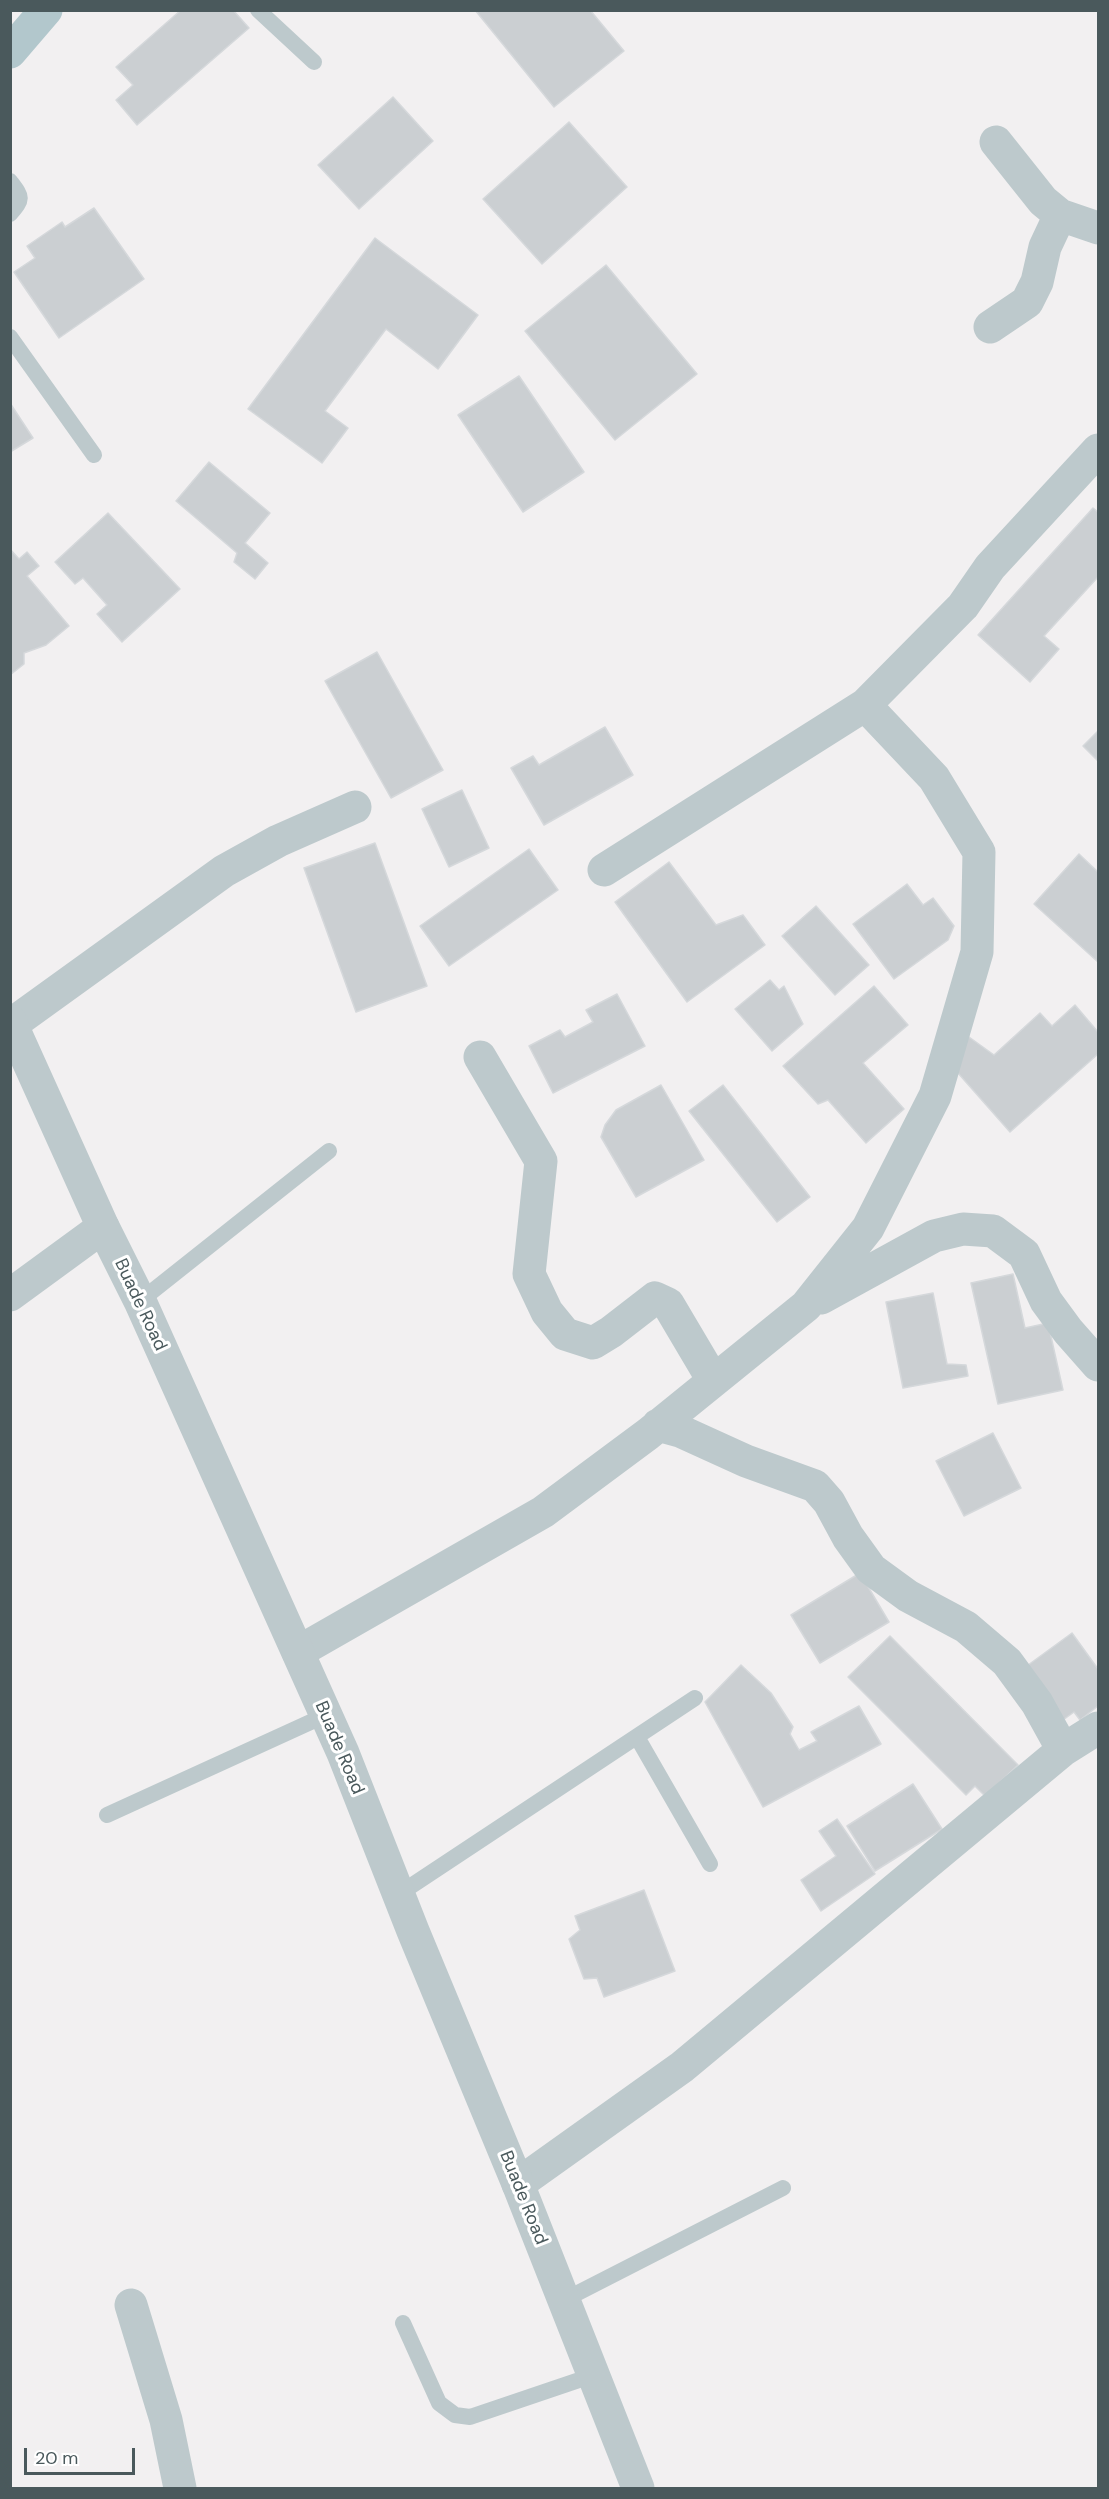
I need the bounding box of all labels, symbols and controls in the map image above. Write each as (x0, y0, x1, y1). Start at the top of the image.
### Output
street label: Buade Road (109, 1256, 171, 1354)
street label: Buade Road (310, 1698, 368, 1798)
street label: Buade Road (494, 2148, 552, 2248)
scale bar (27, 2436, 138, 2474)
text: 20 m (35, 2446, 78, 2470)

